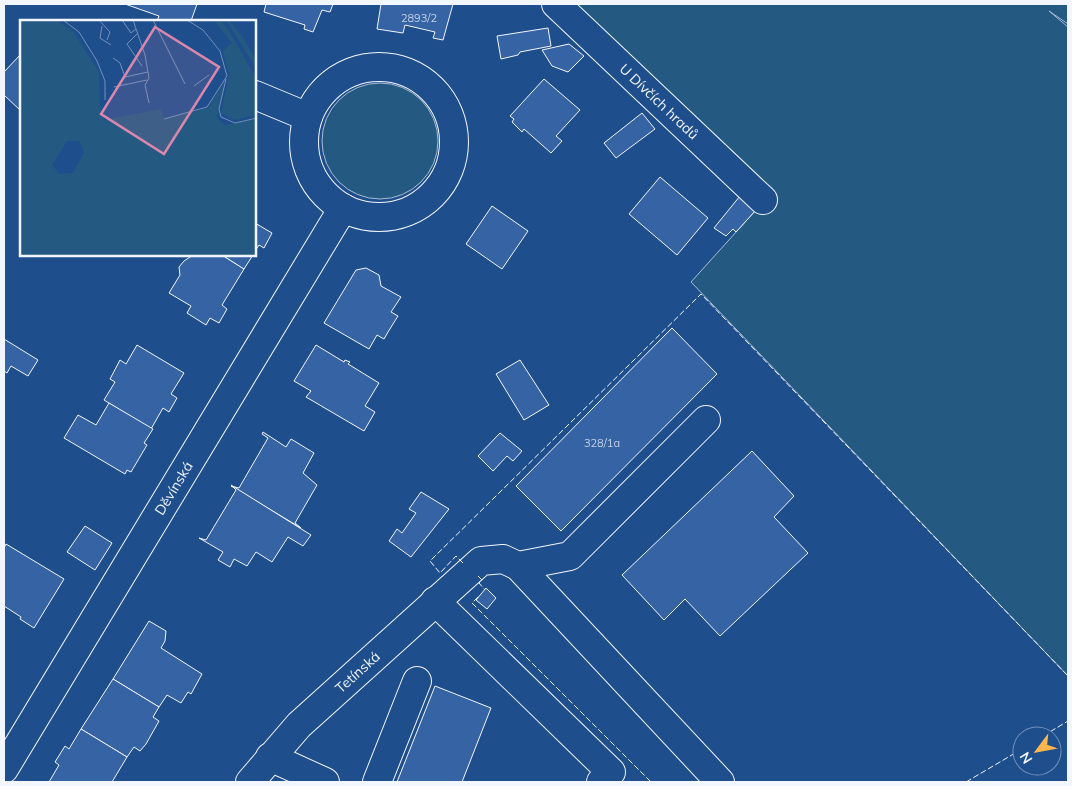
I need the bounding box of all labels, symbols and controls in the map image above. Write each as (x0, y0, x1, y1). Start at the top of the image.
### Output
house number: 2893/2 (401, 11, 437, 25)
inset map (20, 20, 256, 256)
street label: U Dívčích hradů (616, 60, 702, 143)
house number: 328/1a (584, 436, 620, 450)
street label: Děvínská (151, 458, 197, 518)
street label: Tetínská (331, 647, 384, 697)
north arrow (1012, 726, 1062, 776)
text: N (1016, 749, 1036, 767)

